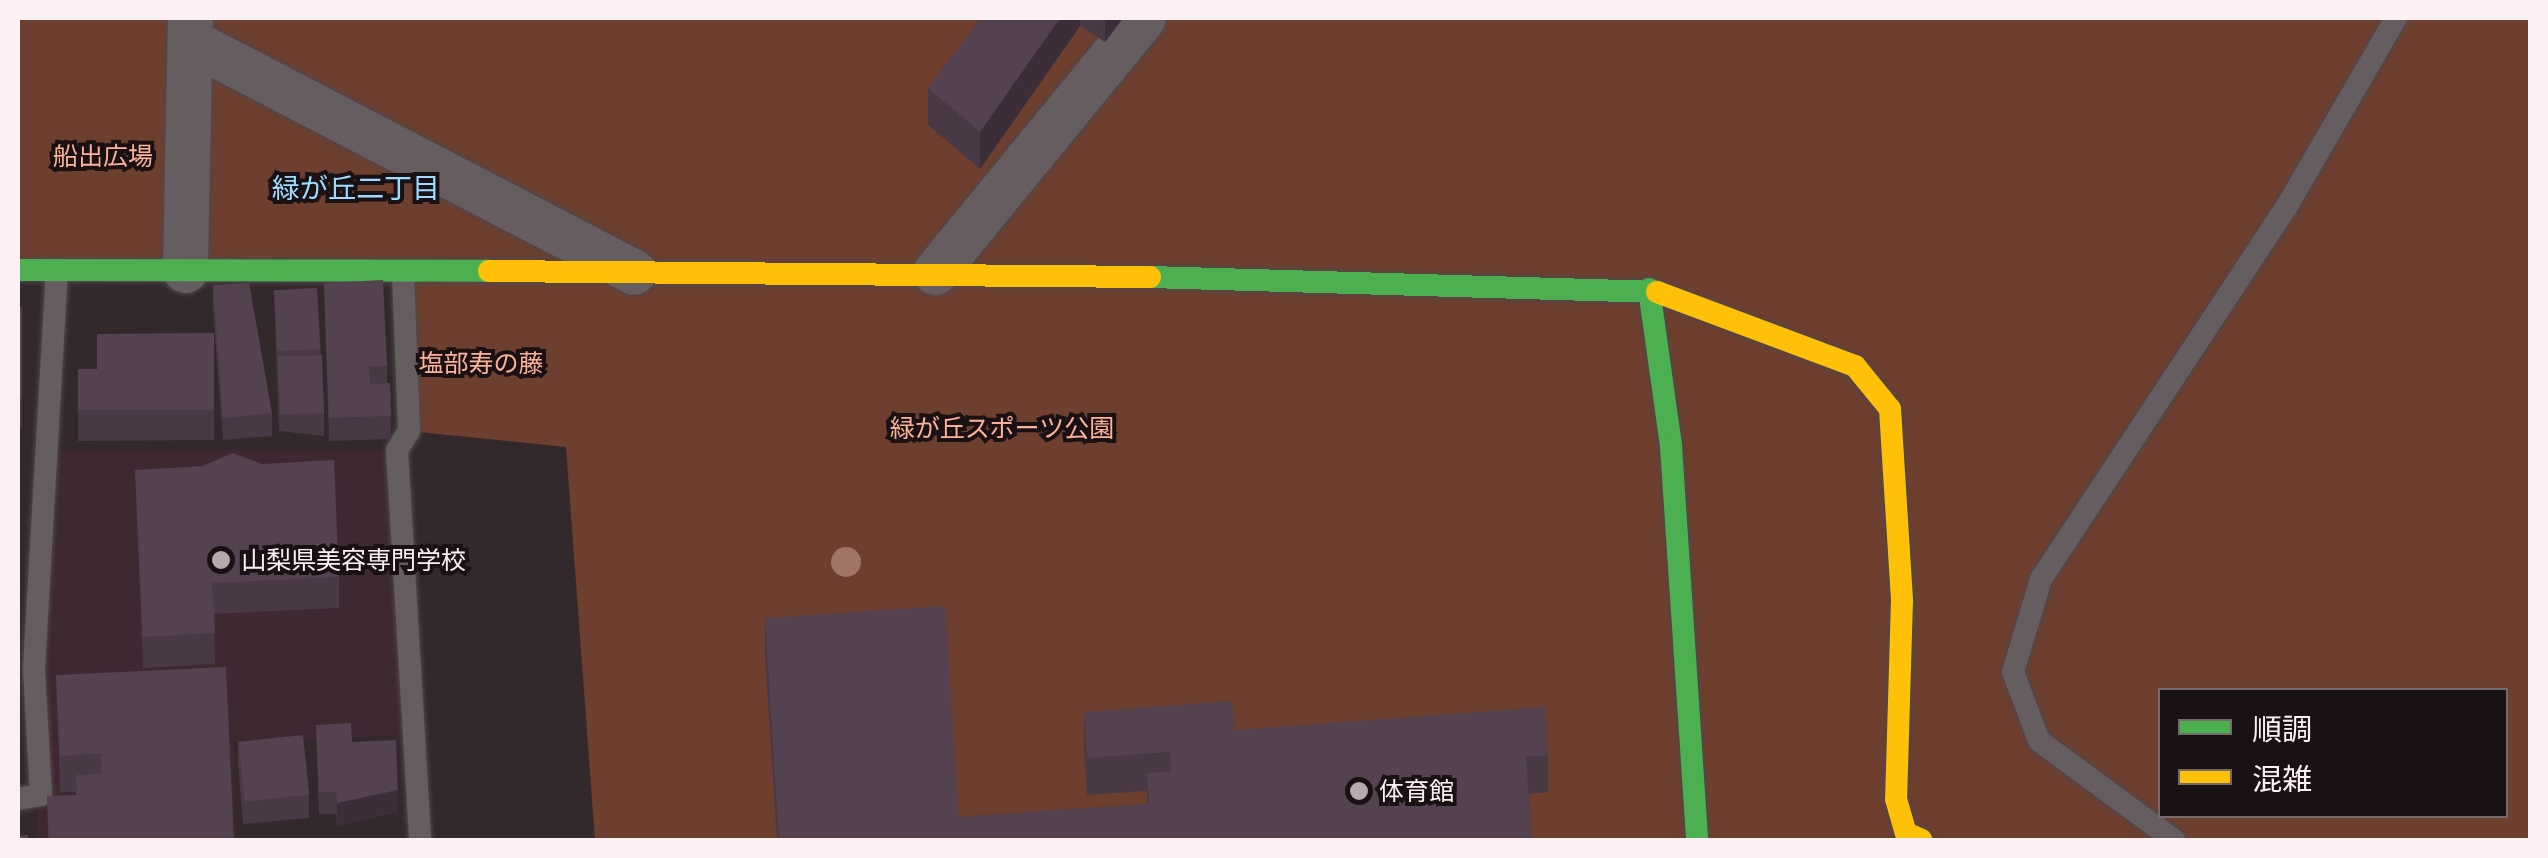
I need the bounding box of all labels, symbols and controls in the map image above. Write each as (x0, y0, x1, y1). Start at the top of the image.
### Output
park label: 船出広場 (53, 141, 153, 171)
district label: 緑が丘二丁目 (272, 172, 440, 206)
park label: 塩部寿の藤 (419, 348, 543, 378)
park label: 緑が丘スポーツ公園 (890, 413, 1114, 443)
place label: 山梨県美容専門学校 (241, 545, 466, 575)
marker: 山梨県美容専門学校 (210, 549, 232, 571)
legend (2158, 688, 2508, 818)
text: 順調 (2252, 712, 2312, 747)
text: 混雑 (2252, 762, 2312, 797)
place label: 体育館 (1379, 776, 1454, 806)
marker: 体育館 (1348, 780, 1370, 802)

